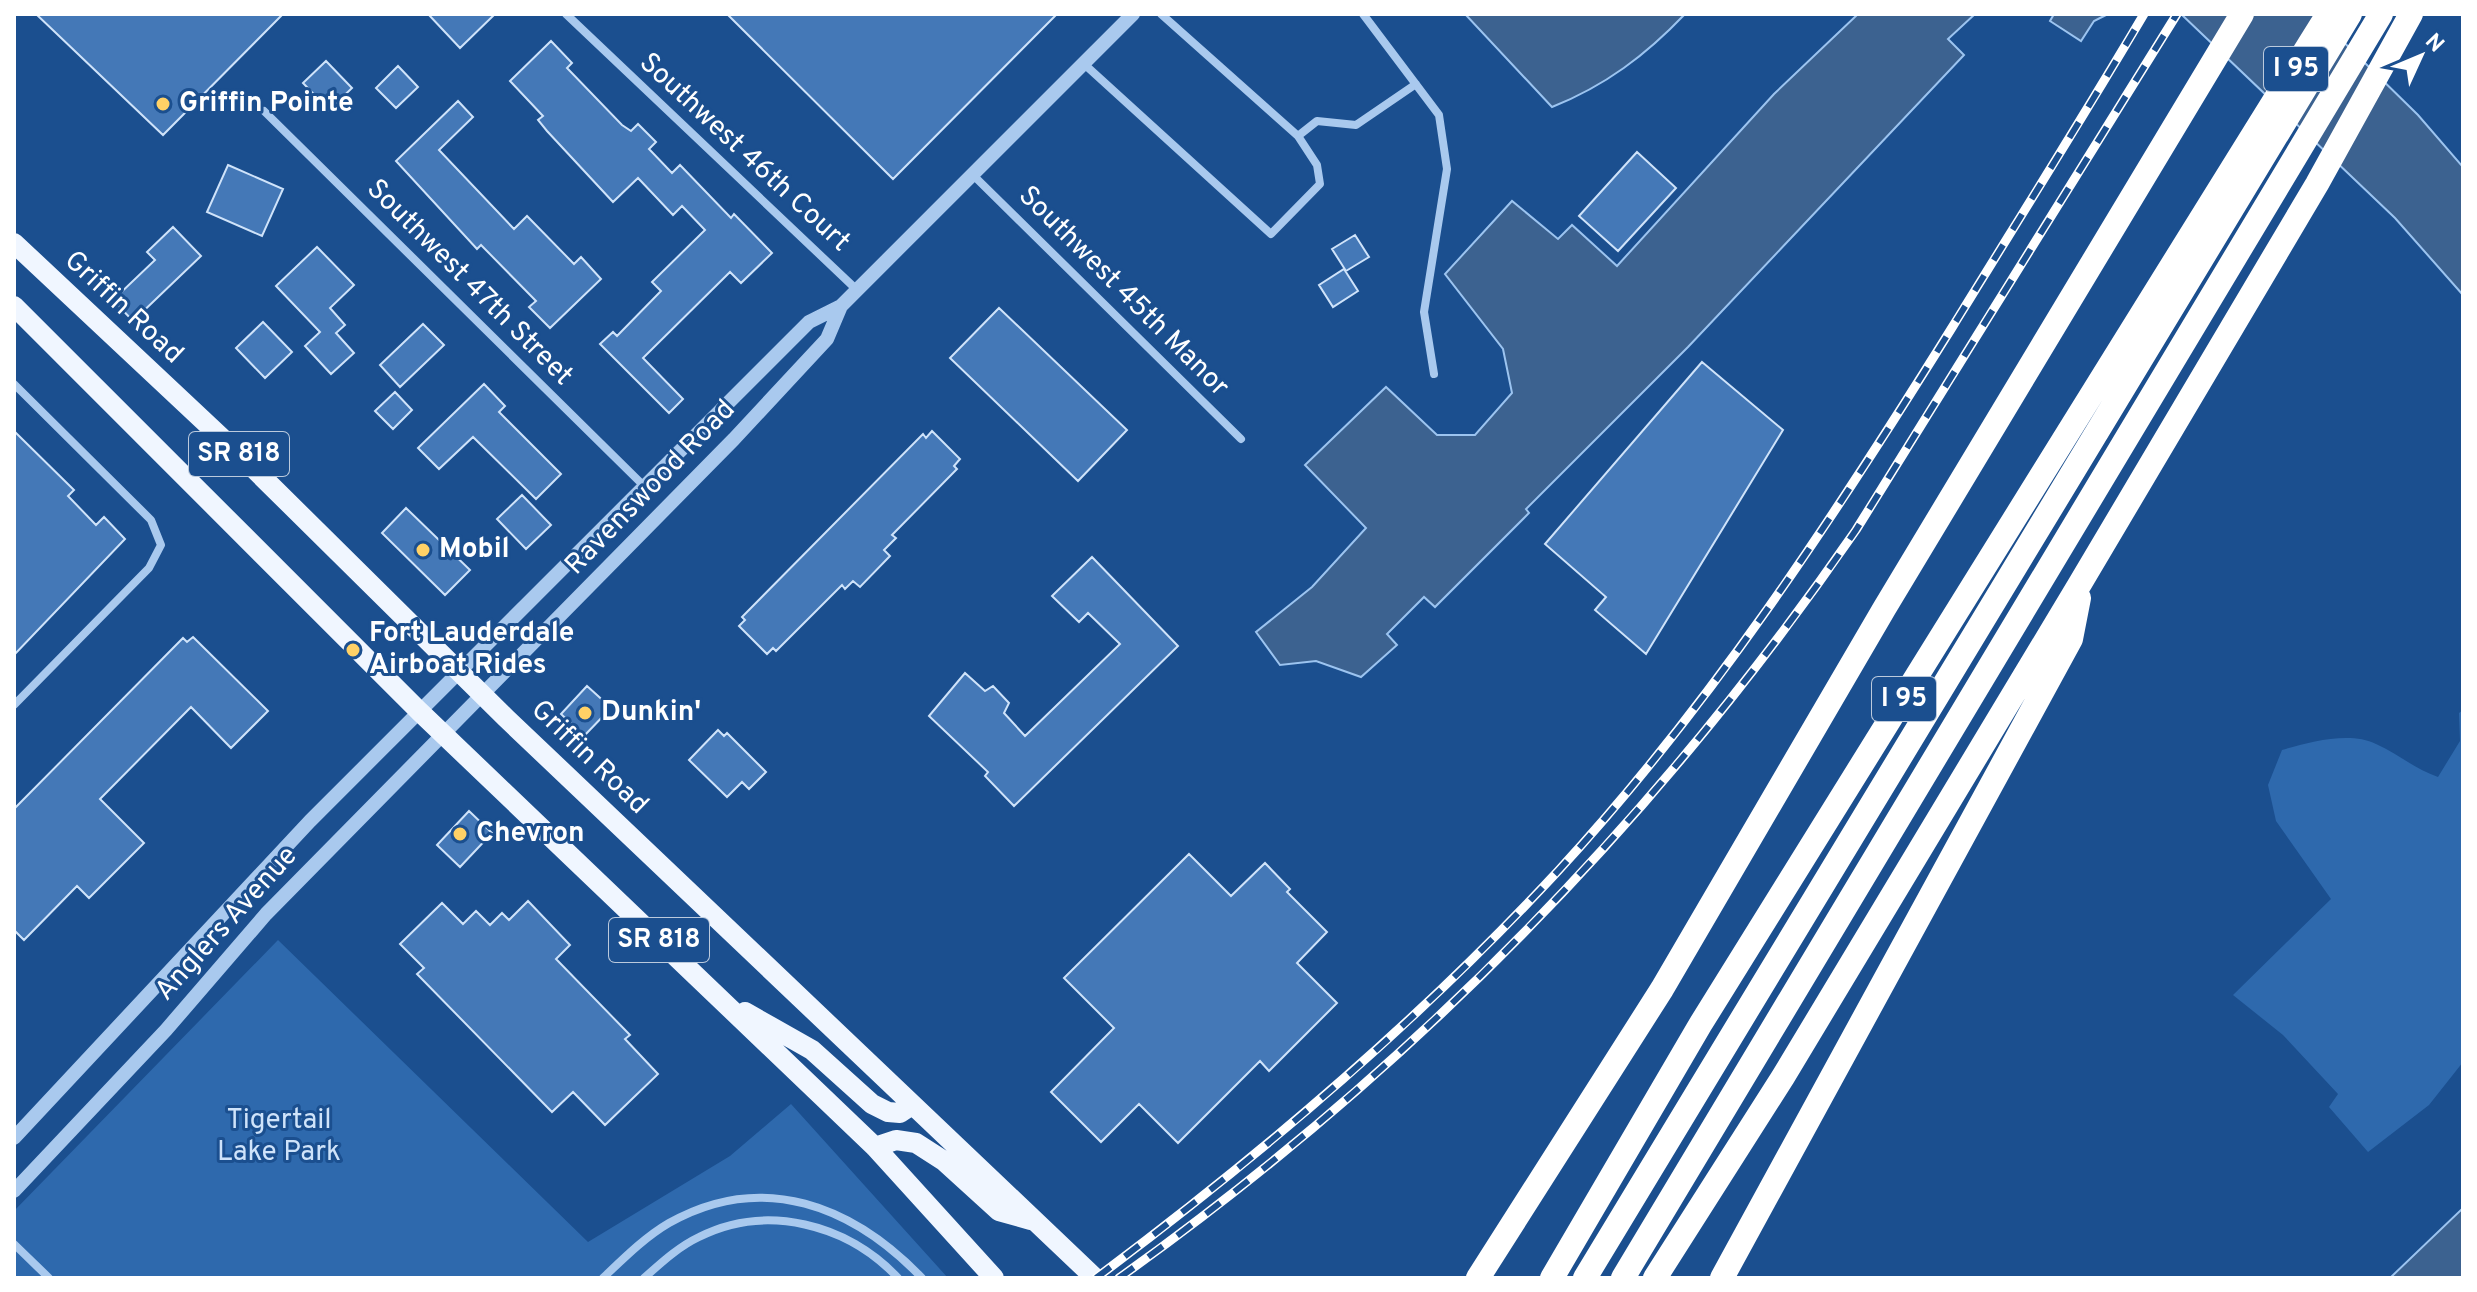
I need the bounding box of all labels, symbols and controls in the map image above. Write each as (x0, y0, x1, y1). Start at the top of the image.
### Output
north arrow (2381, 16, 2461, 96)
text: N (2418, 29, 2449, 59)
street label: Southwest 46th Court (631, 46, 857, 260)
road number: I 95 (2264, 47, 2328, 91)
place label: Griffin Pointe (179, 86, 354, 122)
marker: Griffin Pointe (154, 95, 172, 113)
street label: Southwest 47th Street (358, 172, 580, 394)
street label: Southwest 45th Manor (1010, 179, 1236, 405)
street label: Griffin Road (56, 244, 190, 372)
street label: Ravenswood Road (558, 393, 744, 583)
road number: SR 818 (189, 432, 289, 476)
place label: Mobil (439, 532, 510, 568)
marker: Mobil (414, 541, 432, 559)
place label: Fort Lauderdale Airboat Rides (369, 616, 574, 684)
marker: Fort Lauderdale Airboat Rides (344, 641, 362, 659)
road number: I 95 (1872, 677, 1936, 721)
street label: Griffin Road (522, 693, 656, 823)
place label: Dunkin' (601, 695, 701, 731)
marker: Dunkin' (576, 704, 594, 722)
place label: Chevron (476, 816, 584, 852)
marker: Chevron (451, 825, 469, 843)
street label: Anglers Avenue (148, 839, 306, 1009)
road number: SR 818 (609, 918, 709, 962)
park label: Tigertail Lake Park (217, 1103, 341, 1171)

